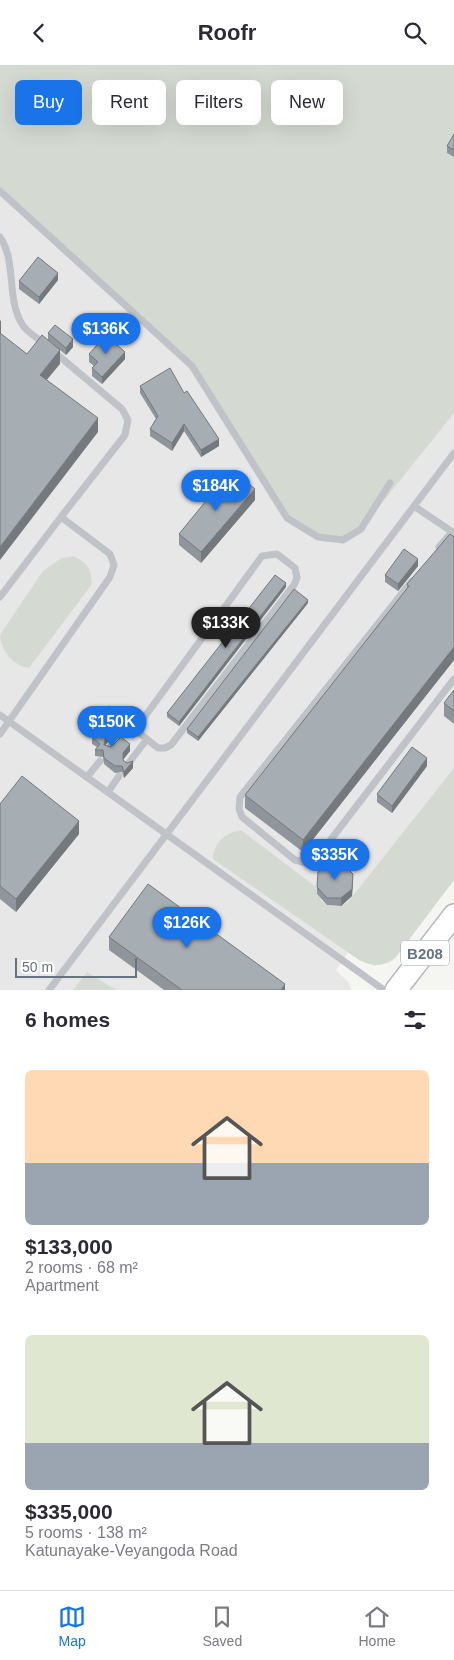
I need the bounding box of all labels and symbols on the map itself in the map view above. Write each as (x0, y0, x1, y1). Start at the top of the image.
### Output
pin: $136K (71, 313, 141, 355)
pin: $184K (181, 469, 251, 512)
pin: $133K (191, 607, 261, 649)
pin: $150K (77, 705, 147, 748)
pin: $335K (300, 839, 370, 881)
pin: $126K (152, 907, 222, 949)
road number: B208 (401, 941, 449, 965)
scale bar (15, 955, 138, 978)

